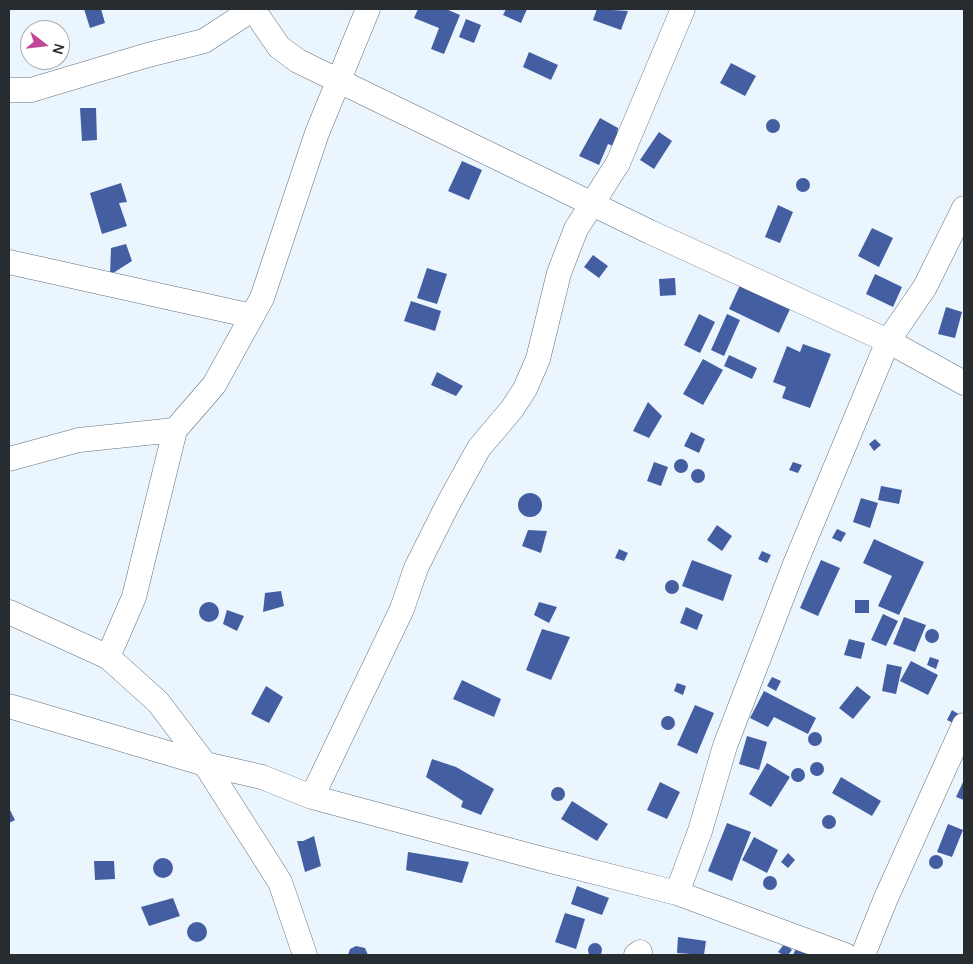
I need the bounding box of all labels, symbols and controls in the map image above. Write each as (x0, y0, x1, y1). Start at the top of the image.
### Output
north arrow (20, 20, 70, 70)
text: N (48, 42, 69, 56)

